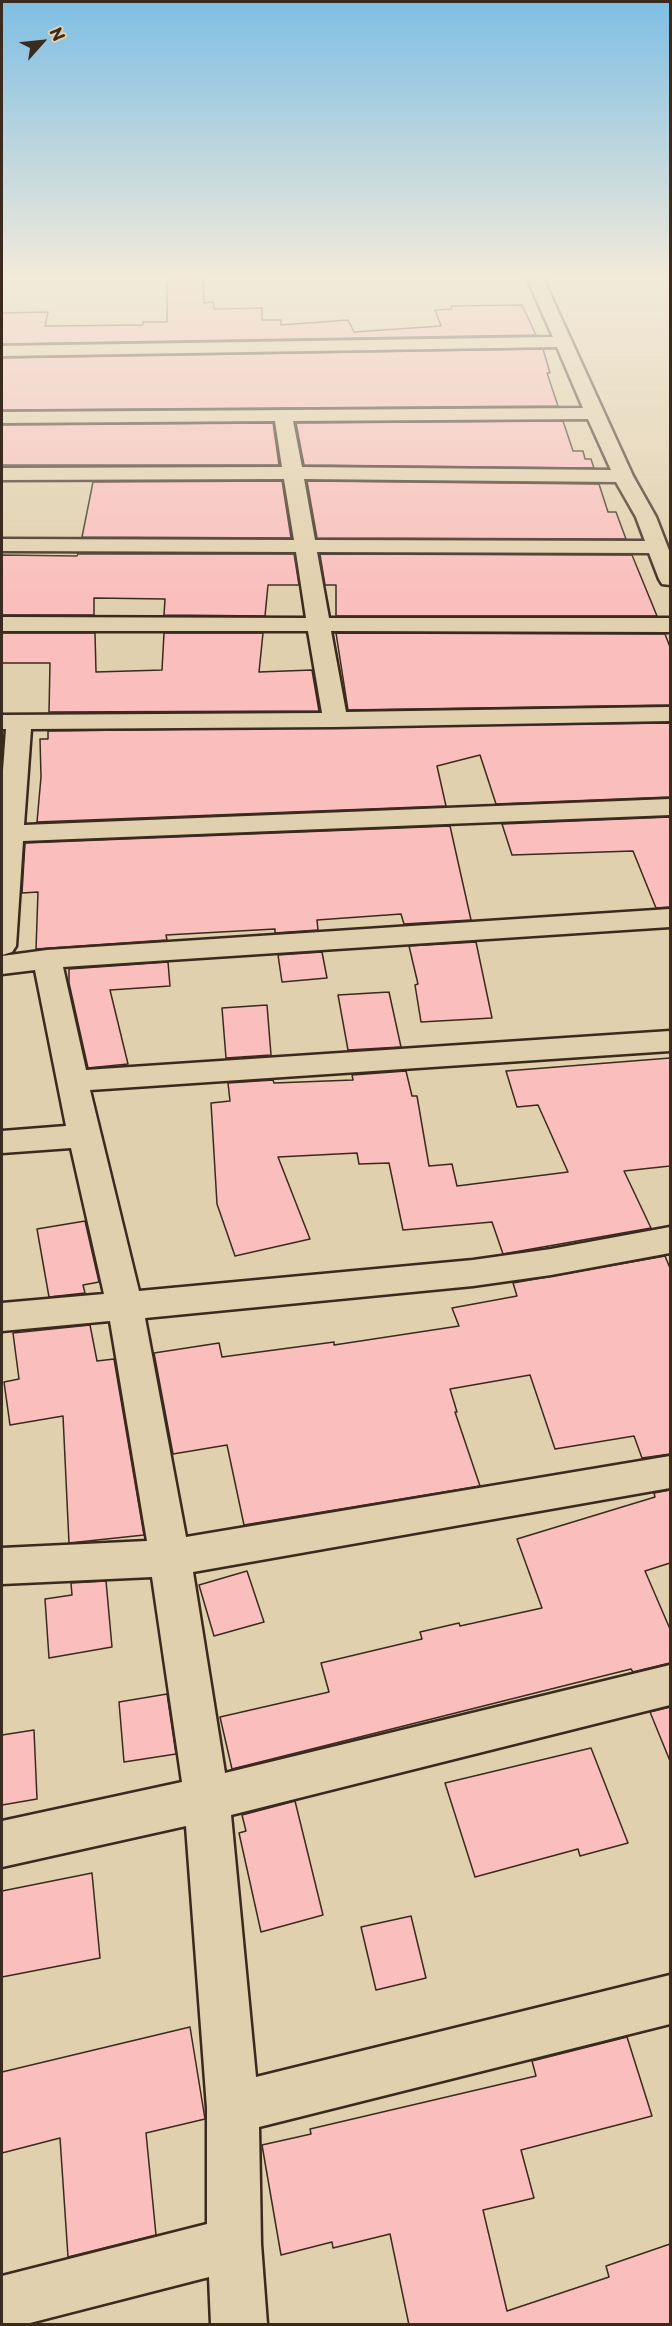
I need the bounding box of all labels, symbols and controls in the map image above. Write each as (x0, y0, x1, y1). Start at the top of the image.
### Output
north arrow (12, 12, 72, 72)
text: N (44, 23, 72, 45)

